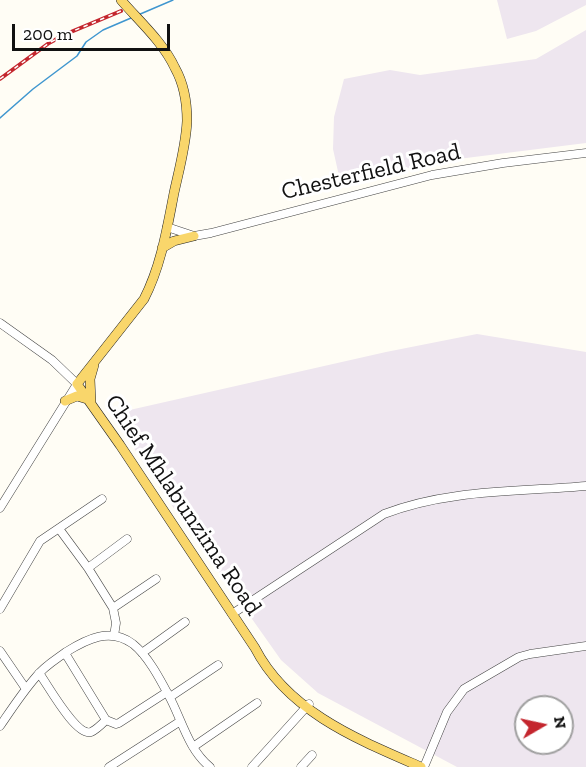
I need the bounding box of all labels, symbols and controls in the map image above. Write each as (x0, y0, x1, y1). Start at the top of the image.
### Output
scale bar (15, 12, 172, 50)
text: 200 m (23, 23, 73, 45)
street label: Chesterfield Road (279, 137, 463, 207)
street label: Chief Mhlabunzima Road (98, 389, 268, 621)
north arrow (514, 695, 574, 755)
text: N (550, 715, 571, 730)

